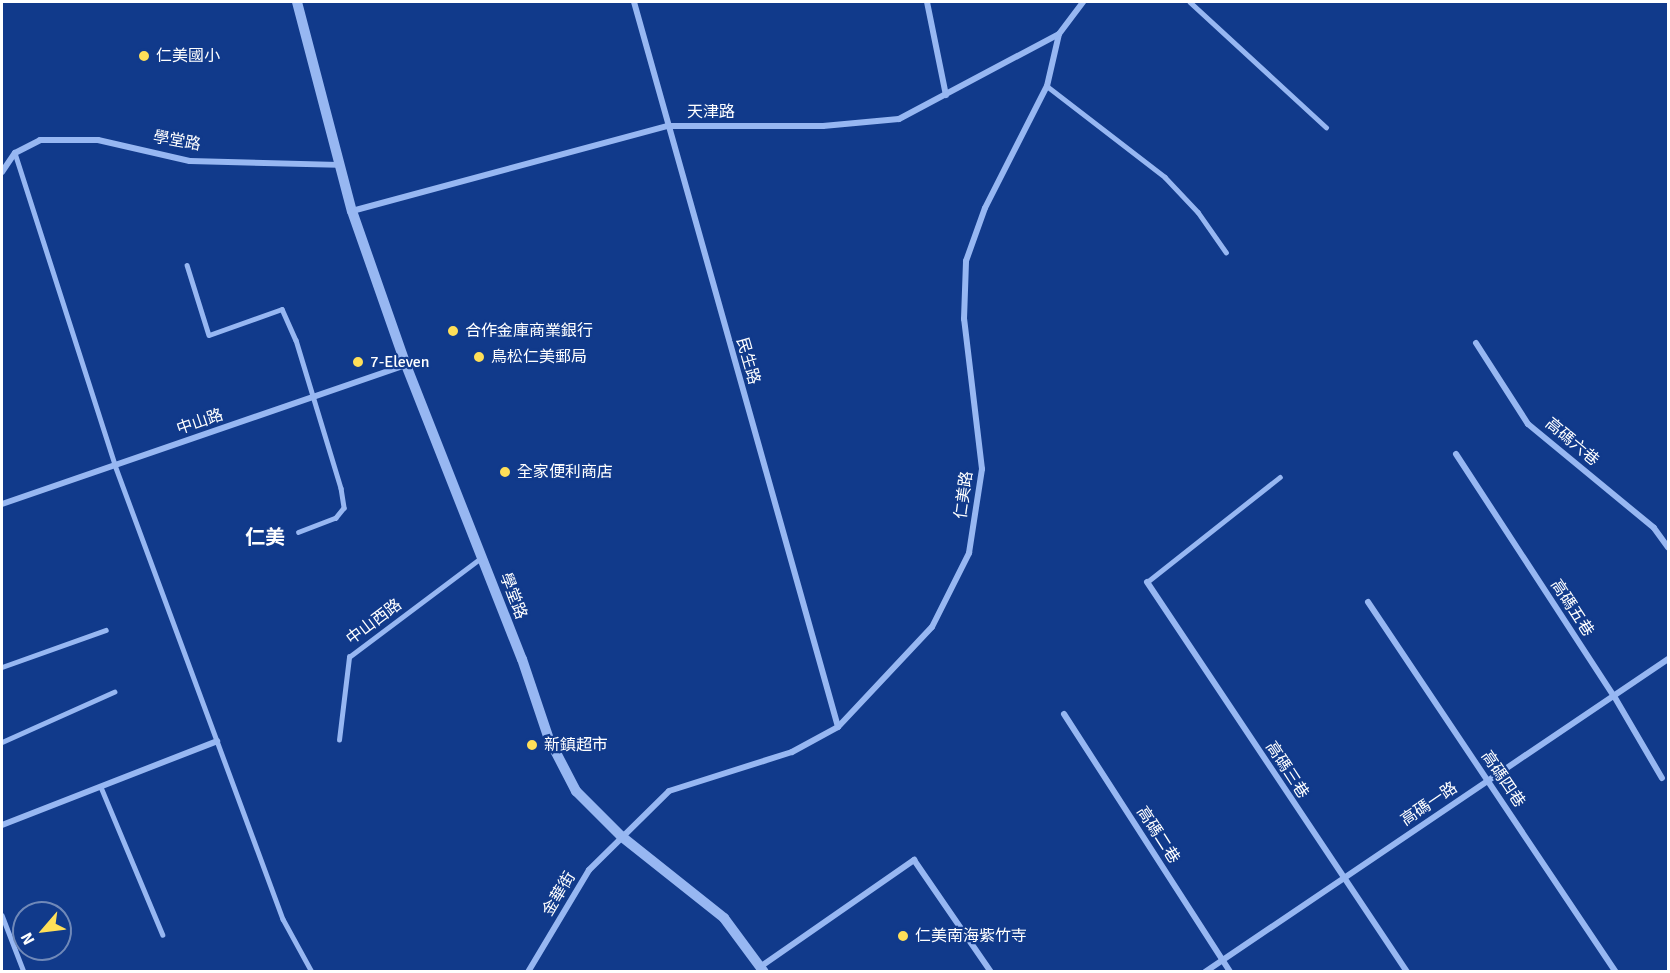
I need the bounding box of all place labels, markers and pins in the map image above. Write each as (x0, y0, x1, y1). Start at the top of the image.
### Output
place label: 仁美國小 (156, 46, 220, 66)
marker: 仁美國小 (137, 49, 151, 63)
place label: 合作金庫商業銀行 (465, 321, 593, 341)
marker: 合作金庫商業銀行 (446, 324, 460, 338)
place label: 鳥松仁美郵局 (491, 347, 587, 367)
marker: 鳥松仁美郵局 (472, 350, 486, 364)
place label: 7-Eleven (370, 352, 429, 372)
marker: 7-Eleven (351, 355, 365, 369)
place label: 全家便利商店 (517, 462, 613, 482)
marker: 全家便利商店 (498, 465, 512, 479)
place label: 新鎮超市 (544, 735, 608, 755)
marker: 新鎮超市 (525, 738, 539, 752)
place label: 仁美南海紫竹寺 (915, 926, 1027, 946)
marker: 仁美南海紫竹寺 (896, 929, 910, 943)

